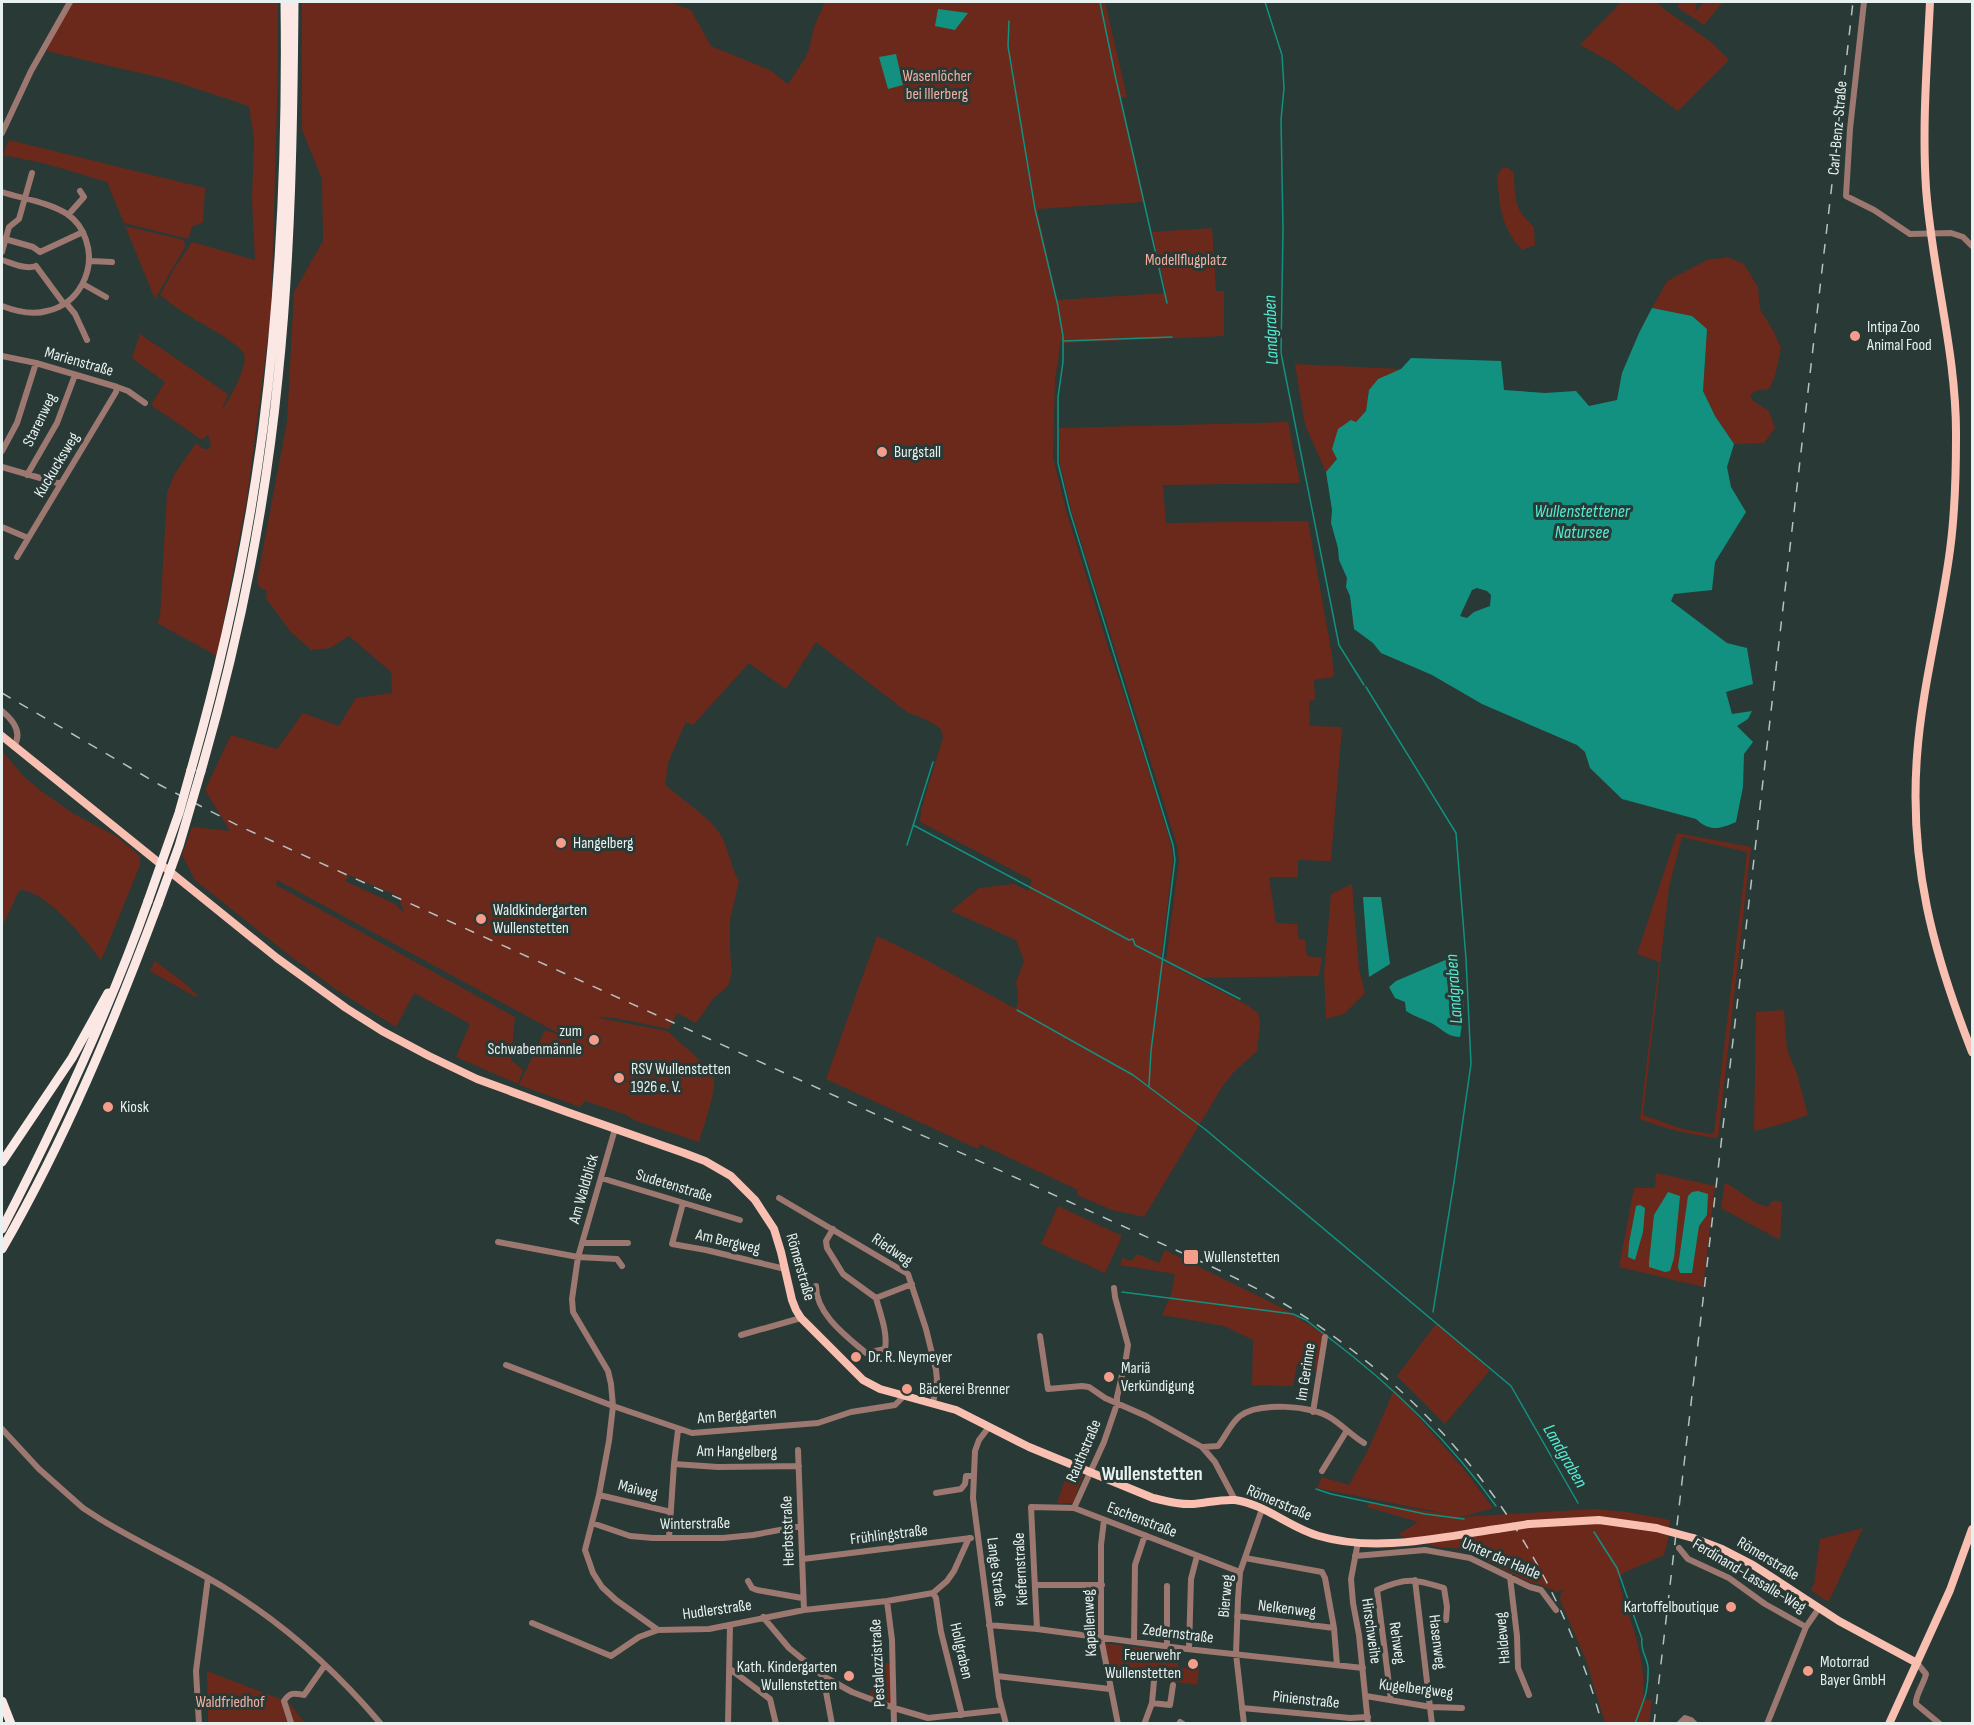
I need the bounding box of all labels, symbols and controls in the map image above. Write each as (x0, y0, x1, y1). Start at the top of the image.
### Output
park label: Wasenlöcher bei Illerberg (902, 67, 972, 104)
street label: Carl-Benz-Straße (1824, 80, 1852, 176)
park label: Modellflugplatz (1145, 251, 1227, 270)
water label: Landgraben (1259, 294, 1283, 365)
place label: Intipa Zoo Animal Food (1866, 318, 1932, 355)
marker: Intipa Zoo Animal Food (1848, 329, 1862, 343)
street label: Marienstraße (42, 343, 116, 381)
street label: Starenweg (19, 390, 61, 450)
street label: Kuckucksweg (30, 429, 84, 501)
place label: Burgstall (894, 443, 941, 462)
marker: Burgstall (875, 445, 889, 459)
water label: Wullenstettener Natursee (1534, 501, 1631, 543)
place label: Hangelberg (573, 834, 633, 853)
marker: Hangelberg (554, 836, 568, 850)
place label: Waldkindergarten Wullenstetten (493, 901, 587, 938)
marker: Waldkindergarten Wullenstetten (474, 912, 488, 926)
water label: Landgraben (1441, 953, 1467, 1025)
place label: zum Schwabenmännle (488, 1022, 582, 1059)
marker: zum Schwabenmännle (587, 1033, 601, 1047)
place label: RSV Wullenstetten 1926 e. V. (631, 1060, 731, 1097)
marker: RSV Wullenstetten 1926 e. V. (612, 1071, 626, 1085)
place label: Kiosk (120, 1098, 149, 1117)
marker: Kiosk (101, 1100, 115, 1114)
street label: Am Waldblick (565, 1152, 603, 1227)
street label: Sudetenstraße (633, 1165, 715, 1207)
street label: Am Bergweg (693, 1225, 762, 1259)
street label: Riedweg (868, 1229, 916, 1271)
street label: Römerstraße (781, 1231, 819, 1303)
marker: Wullenstetten (1182, 1248, 1200, 1266)
place label: Wullenstetten (1204, 1248, 1280, 1267)
street label: Im Gerinne (1292, 1342, 1320, 1402)
place label: Dr. R. Neymeyer (868, 1348, 953, 1367)
marker: Dr. R. Neymeyer (849, 1350, 863, 1364)
place label: Mariä Verkündigung (1121, 1359, 1194, 1396)
marker: Mariä Verkündigung (1102, 1370, 1116, 1384)
place label: Bäckerei Brenner (919, 1380, 1010, 1399)
marker: Bäckerei Brenner (900, 1382, 914, 1396)
street label: Am Berggarten (696, 1404, 777, 1428)
street label: Rauthstraße (1062, 1417, 1106, 1485)
water label: Landgraben (1538, 1421, 1592, 1492)
street label: Am Hangelberg (696, 1442, 777, 1462)
district label: Wullenstetten (1101, 1462, 1203, 1486)
street label: Maiweg (616, 1476, 660, 1504)
street label: Römerstraße (1243, 1481, 1315, 1525)
street label: Herbststraße (777, 1495, 799, 1567)
street label: Eschenstraße (1104, 1498, 1180, 1542)
street label: Winterstraße (660, 1514, 730, 1534)
street label: Frühlingstraße (849, 1521, 929, 1549)
street label: Kiefernstraße (1010, 1532, 1032, 1606)
street label: Römerstraße (1733, 1533, 1803, 1585)
street label: Unter der Halde (1459, 1534, 1543, 1584)
street label: Ferdinand-Lassalle-Weg (1689, 1535, 1809, 1617)
street label: Lange Straße (982, 1536, 1010, 1608)
street label: Bierweg (1215, 1574, 1237, 1618)
street label: Kapellenweg (1079, 1589, 1101, 1657)
street label: Hudlerstraße (681, 1596, 753, 1624)
street label: Nelkenweg (1257, 1596, 1317, 1622)
street label: Hirschweihe (1357, 1597, 1385, 1665)
place label: Kartoffelboutique (1624, 1598, 1719, 1617)
marker: Kartoffelboutique (1724, 1600, 1738, 1614)
street label: Haldeweg (1491, 1611, 1515, 1665)
street label: Hasenweg (1424, 1614, 1450, 1670)
street label: Pestalozzistraße (866, 1619, 890, 1707)
street label: Zedernstraße (1141, 1620, 1215, 1648)
street label: Hollgraben (945, 1621, 977, 1681)
street label: Rehweg (1385, 1621, 1409, 1665)
place label: Feuerwehr Wullenstetten (1105, 1646, 1181, 1683)
place label: Motorrad Bayer GmbH (1820, 1653, 1886, 1690)
marker: Feuerwehr Wullenstetten (1186, 1657, 1200, 1671)
place label: Kath. Kindergarten Wullenstetten (737, 1658, 837, 1695)
marker: Motorrad Bayer GmbH (1801, 1664, 1815, 1678)
marker: Kath. Kindergarten Wullenstetten (842, 1669, 856, 1683)
street label: Kugelbergweg (1378, 1675, 1454, 1703)
street label: Pinienstraße (1272, 1687, 1340, 1713)
park label: Waldfriedhof (195, 1693, 265, 1712)

